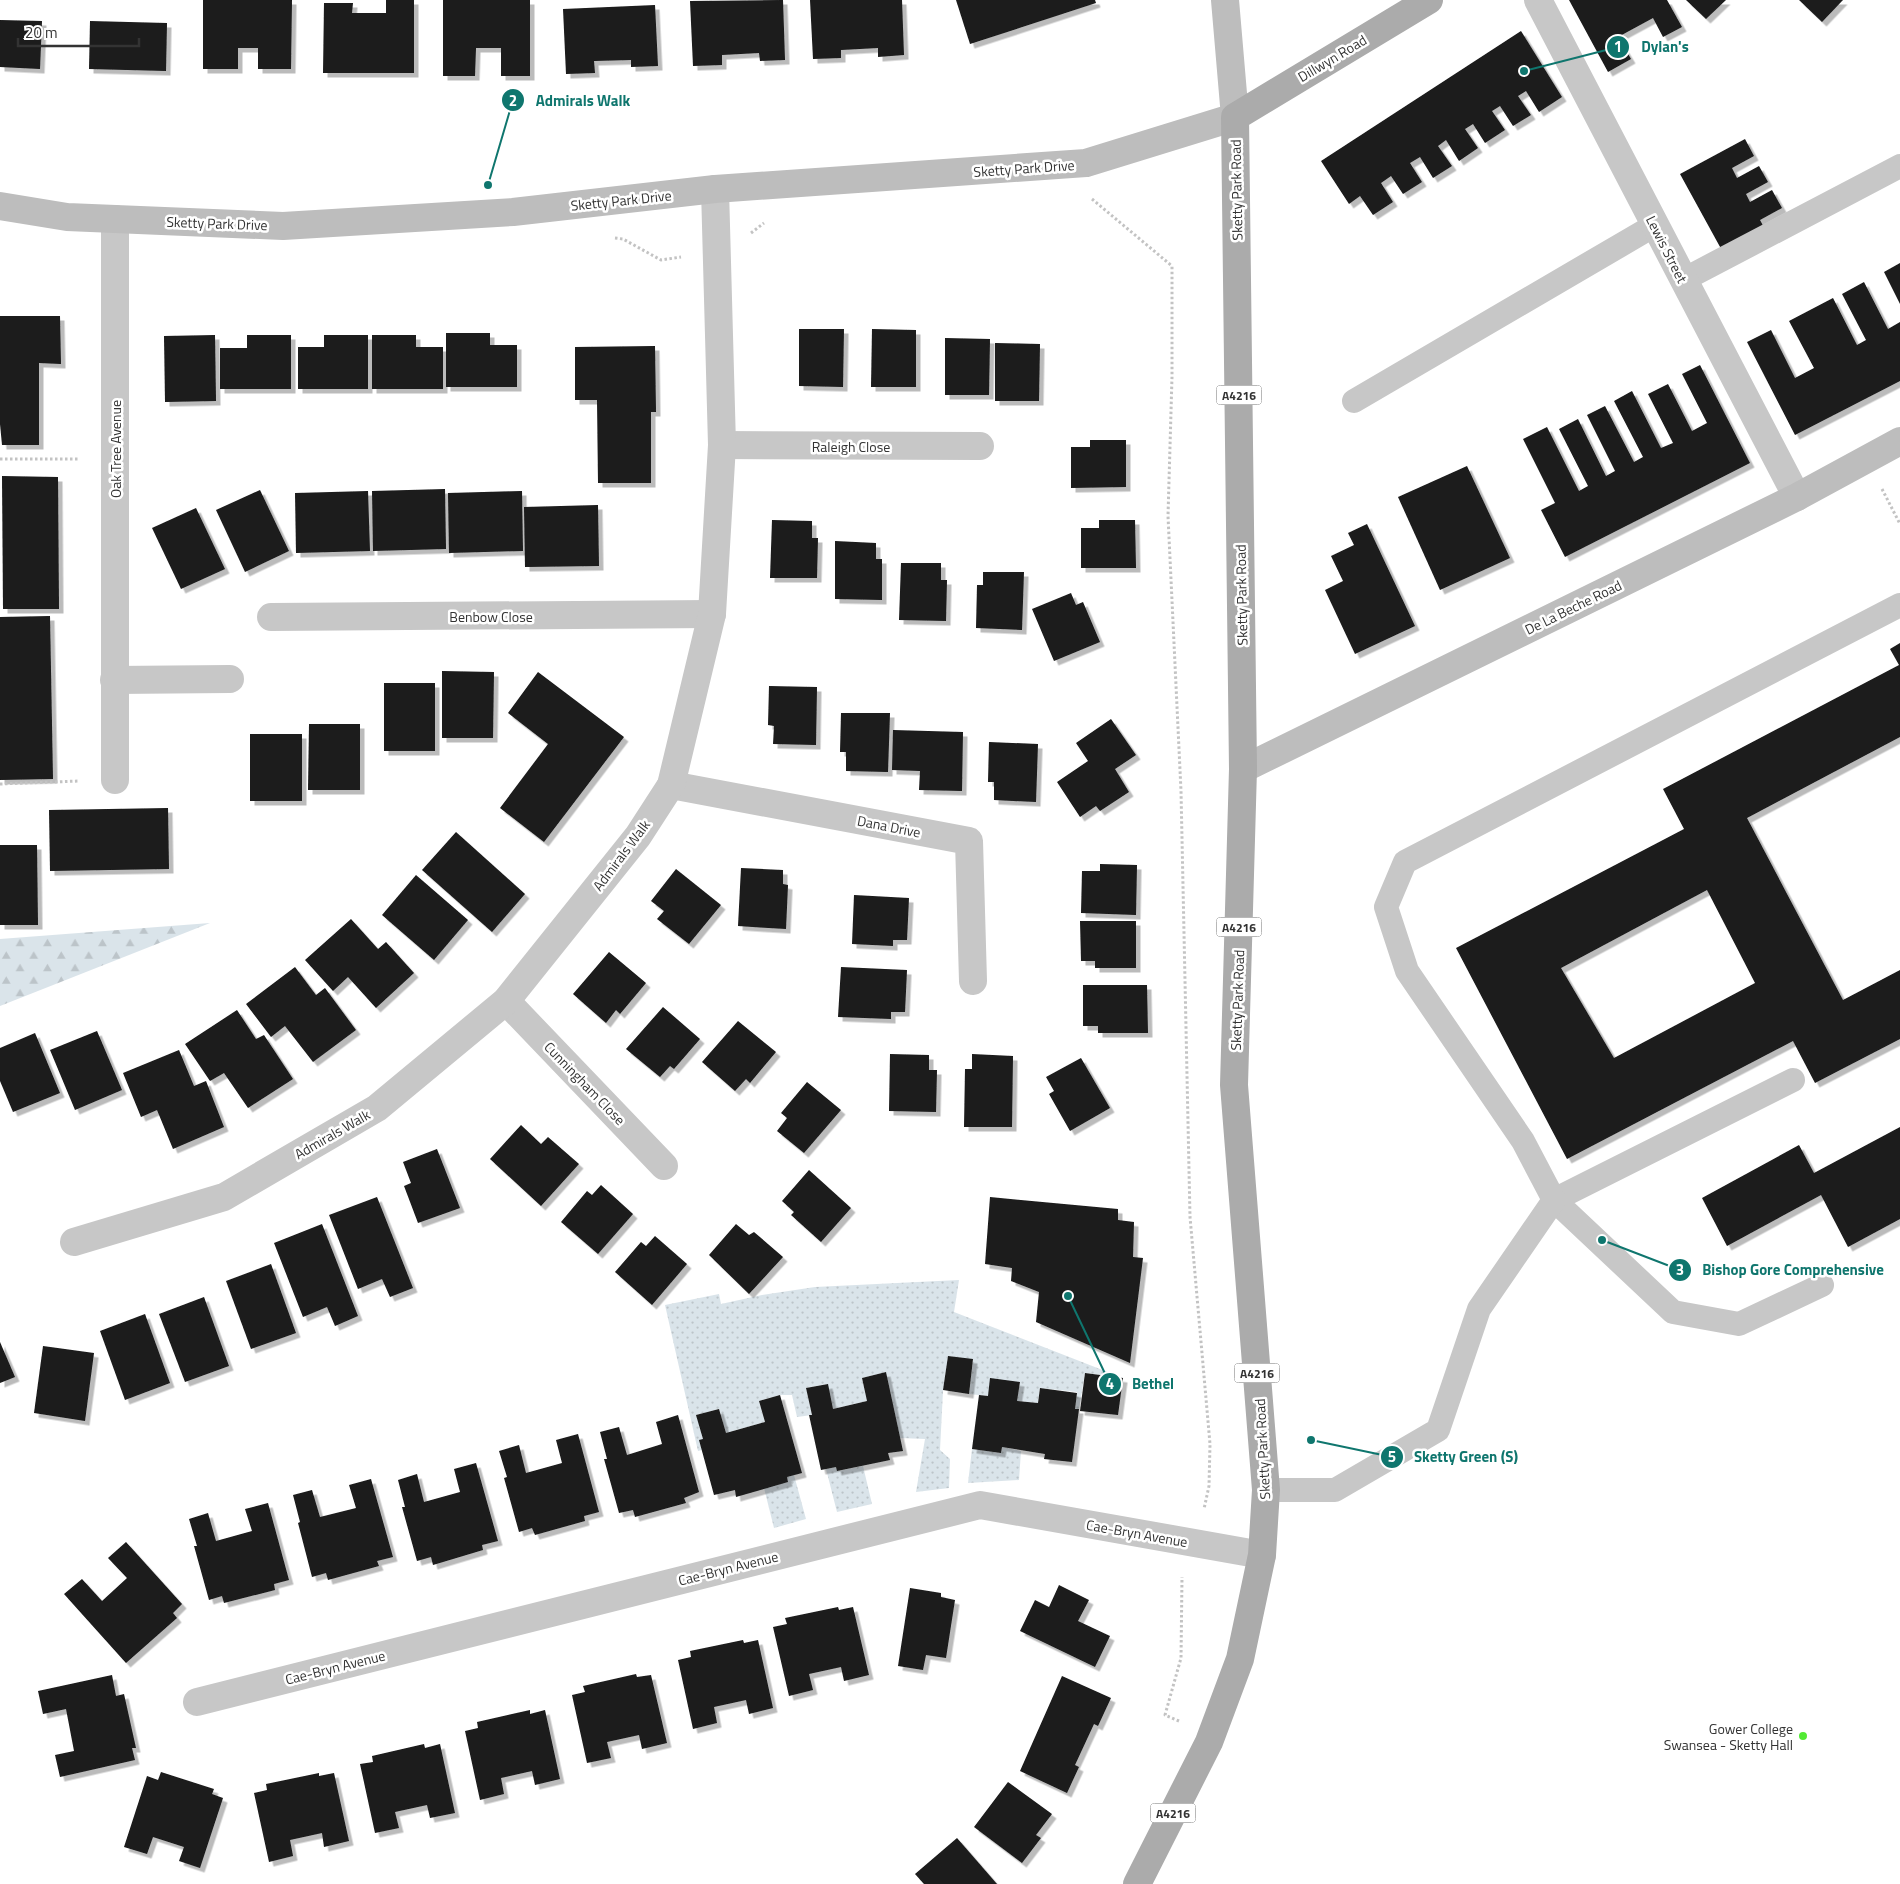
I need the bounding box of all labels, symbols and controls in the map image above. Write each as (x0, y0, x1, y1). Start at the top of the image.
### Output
scale bar (18, 15, 139, 47)
text: 20 m (25, 21, 58, 44)
street label: Dillwyn Road (1294, 29, 1370, 87)
callout: Dylan's (1606, 32, 1699, 62)
text: 1 (1614, 35, 1622, 58)
text: Dylan's (1641, 35, 1689, 58)
callout: Admirals Walk (501, 85, 640, 115)
text: 2 (509, 89, 517, 112)
text: Admirals Walk (536, 89, 631, 112)
street label: Sketty Park Road (1225, 139, 1247, 241)
street label: Sketty Park Drive (973, 154, 1075, 182)
street label: Sketty Park Drive (570, 184, 672, 216)
street label: Sketty Park Drive (166, 211, 268, 235)
street label: Lewis Street (1641, 212, 1693, 286)
road number: A4216 (1216, 386, 1262, 404)
street label: Oak Tree Avenue (105, 400, 126, 498)
street label: Raleigh Close (812, 436, 890, 457)
street label: Sketty Park Road (1230, 544, 1252, 646)
street label: De La Beche Road (1521, 574, 1625, 640)
street label: Benbow Close (449, 606, 533, 627)
street label: Dana Drive (855, 810, 923, 842)
street label: Admirals Walk (587, 815, 655, 895)
road number: A4216 (1216, 918, 1262, 936)
street label: Sketty Park Road (1225, 949, 1249, 1051)
street label: Cunningham Close (540, 1037, 630, 1129)
street label: Admirals Walk (290, 1104, 374, 1164)
callout: Bishop Gore Comprehensive (1668, 1255, 1894, 1285)
text: 3 (1676, 1258, 1684, 1281)
text: Bishop Gore Comprehensive (1702, 1258, 1884, 1281)
road number: A4216 (1234, 1364, 1280, 1382)
callout: Bethel (1097, 1369, 1185, 1399)
text: 4 (1106, 1372, 1114, 1395)
text: Bethel (1132, 1372, 1174, 1395)
street label: Sketty Park Road (1249, 1398, 1275, 1500)
callout: Sketty Green (S) (1379, 1442, 1528, 1472)
text: 5 (1388, 1445, 1396, 1468)
text: Sketty Green (S) (1414, 1445, 1518, 1468)
street label: Cae-Bryn Avenue (1085, 1514, 1189, 1552)
street label: Cae-Bryn Avenue (676, 1545, 780, 1591)
street label: Cae-Bryn Avenue (283, 1644, 387, 1690)
place label: Gower College Swansea - Sketty Hall (1664, 1718, 1793, 1755)
marker: Gower College Swansea - Sketty Hall (1797, 1730, 1809, 1742)
road number: A4216 (1150, 1804, 1196, 1822)

